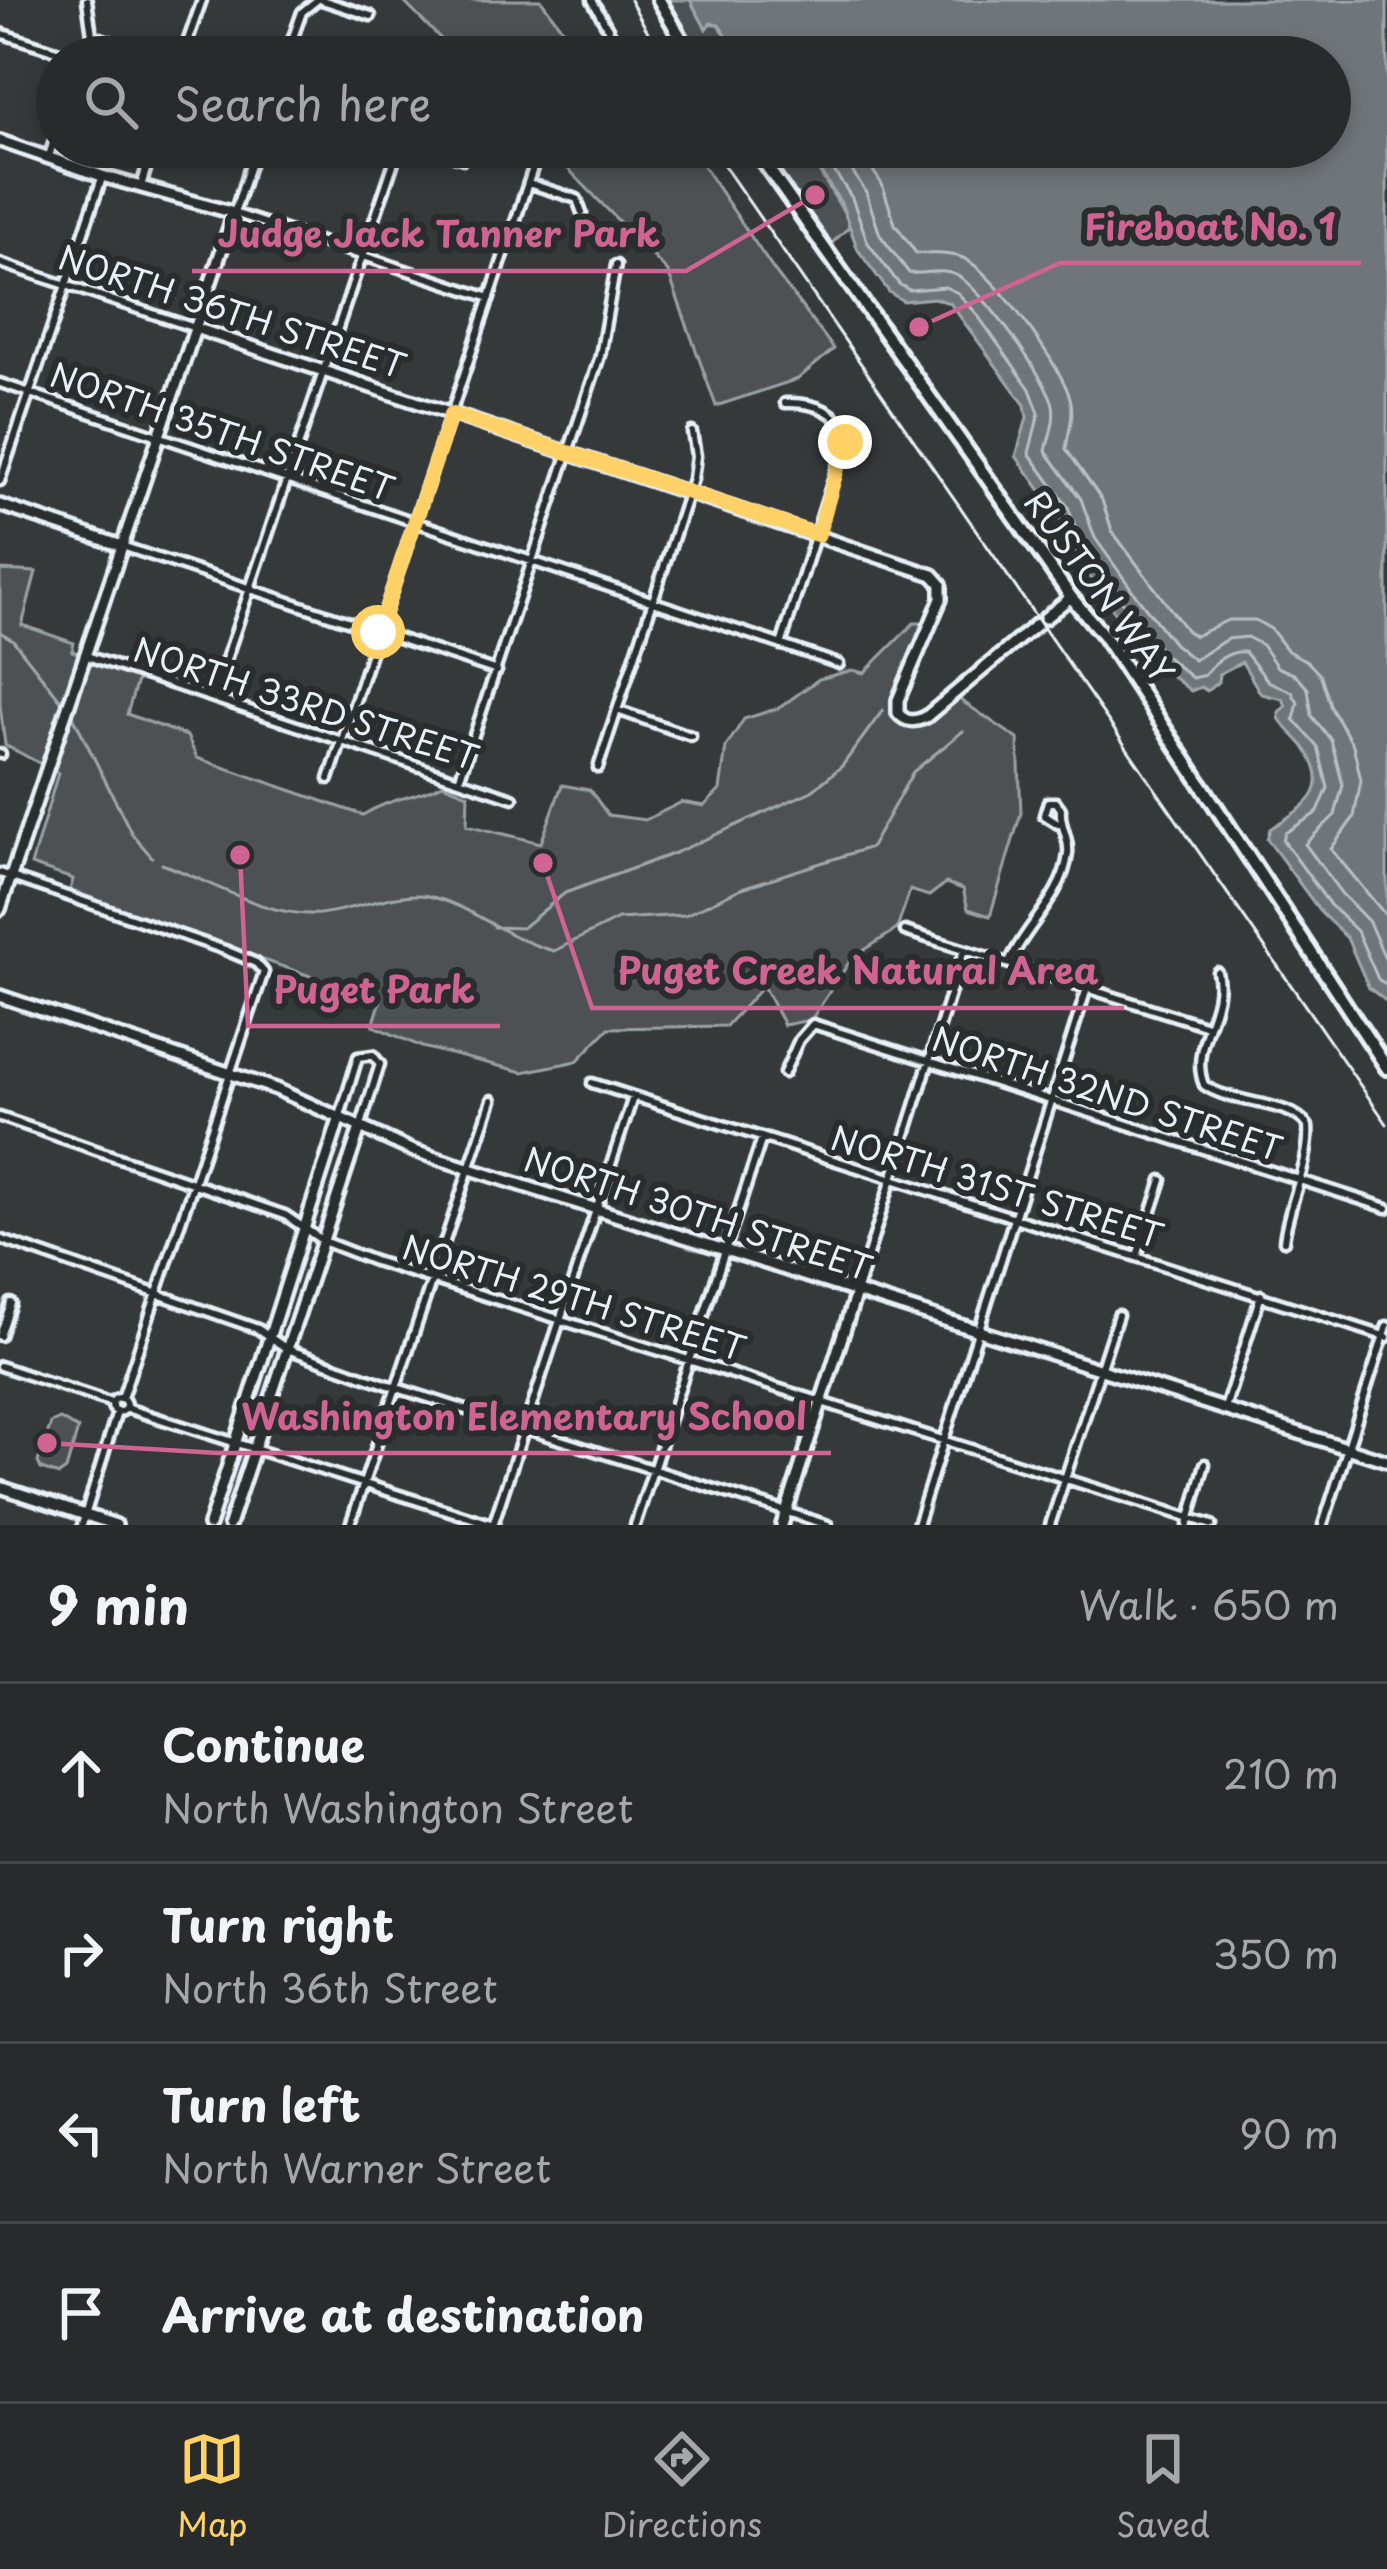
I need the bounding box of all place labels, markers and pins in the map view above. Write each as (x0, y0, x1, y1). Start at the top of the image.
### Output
callout: Fireboat No. 1 (1060, 191, 1361, 263)
callout: Judge Jack Tanner Park (192, 199, 686, 271)
callout: Puget Creek Natural Area (592, 936, 1124, 1008)
callout: Puget Park (248, 954, 500, 1026)
callout: Washington Elementary School (218, 1381, 831, 1453)

